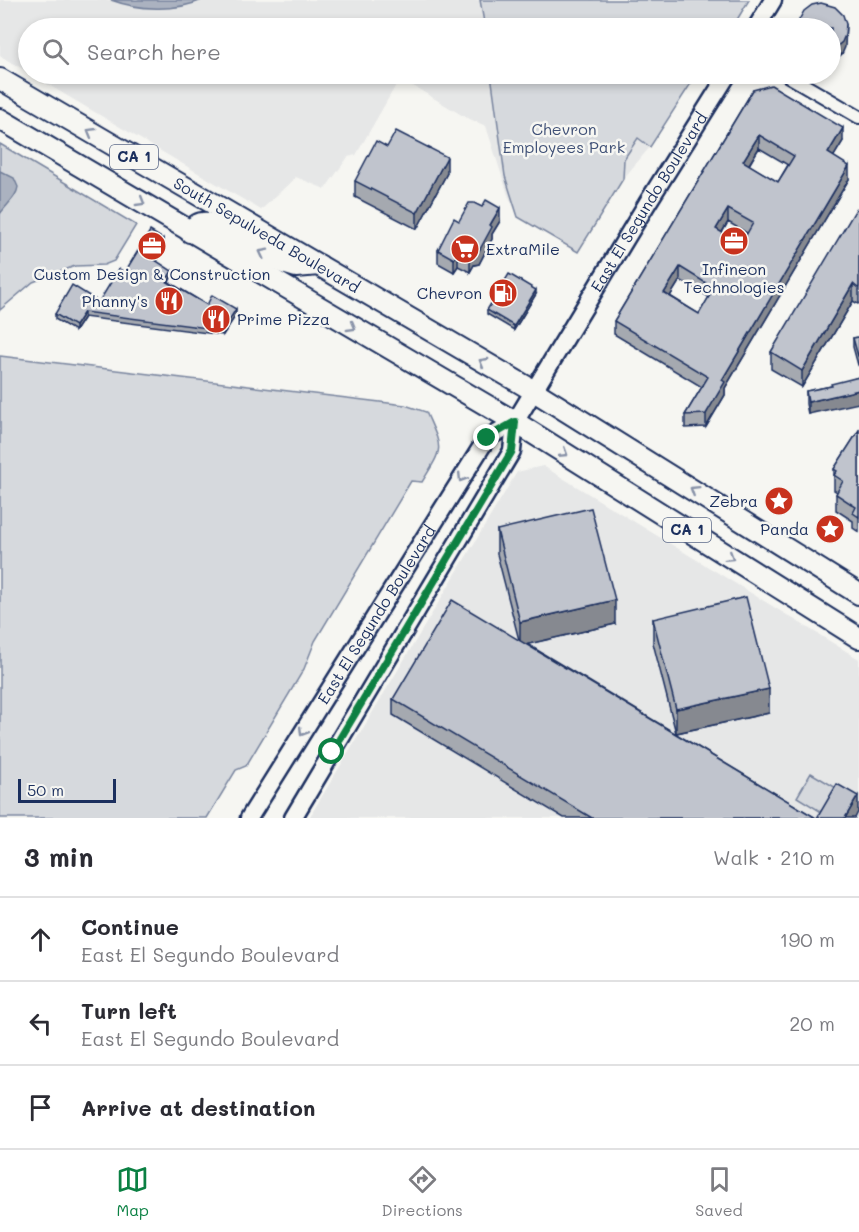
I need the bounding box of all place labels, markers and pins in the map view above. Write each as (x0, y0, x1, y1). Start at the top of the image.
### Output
office icon: Infineon Technologies (718, 225, 750, 257)
office icon: Custom Design & Construction (136, 230, 168, 262)
supermarket icon: ExtraMile (449, 233, 481, 265)
place label: ExtraMile (486, 238, 560, 259)
place label: Infineon Technologies (684, 258, 784, 297)
place label: Custom Design & Construction (34, 263, 270, 284)
fuel station icon: Chevron (487, 277, 519, 309)
place label: Chevron (417, 282, 482, 303)
restaurant icon: Phanny's (153, 285, 185, 317)
place label: Phanny's (82, 290, 148, 311)
restaurant icon: Prime Pizza (200, 303, 232, 335)
place label: Prime Pizza (237, 308, 330, 329)
place icon: Zebra (763, 485, 795, 517)
place label: Zebra (709, 490, 758, 511)
place icon: Panda (814, 513, 846, 545)
place label: Panda (760, 518, 809, 539)

